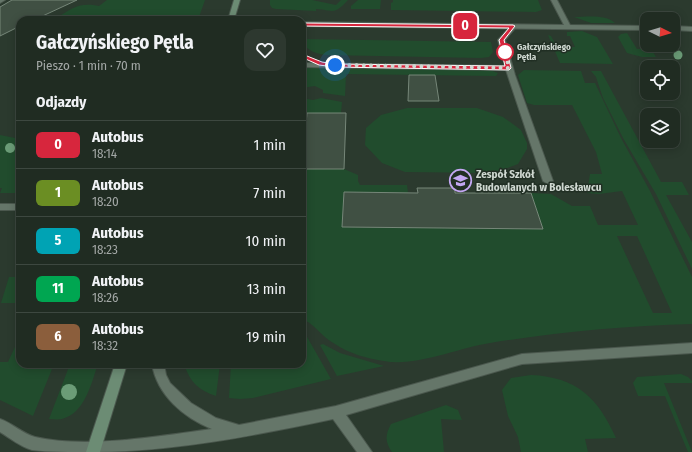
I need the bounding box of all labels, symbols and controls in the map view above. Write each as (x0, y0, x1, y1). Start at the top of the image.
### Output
north arrow (640, 12, 680, 52)
map controls (640, 12, 680, 148)
line badge: 0 (452, 13, 478, 39)
text: 0 (461, 17, 469, 34)
button: heart (244, 29, 286, 71)
text: Gałczyńskiego Pętla (36, 31, 194, 54)
place label: Gałczyńskiego Pętla (517, 42, 571, 62)
marker: Gałczyńskiego Pętla (496, 43, 514, 61)
your location (325, 55, 345, 75)
text: Pieszo · 1 min · 70 m (36, 58, 141, 73)
button: locate (640, 60, 680, 100)
text: Odjazdy (36, 93, 86, 111)
button: layers (640, 108, 680, 148)
text: Autobus (92, 128, 143, 146)
text: 0 (54, 136, 62, 153)
text: 1 min (253, 136, 286, 154)
text: 18:14 (92, 146, 117, 161)
school or university icon: Zespół Szkół Budowlanych w Bolesławcu (447, 167, 473, 193)
place label: Zespół Szkół Budowlanych w Bolesławcu (476, 168, 602, 194)
text: Autobus (92, 176, 143, 194)
text: 1 (55, 184, 61, 201)
text: 7 min (253, 184, 286, 202)
text: 18:20 (92, 194, 119, 209)
text: Autobus (92, 224, 143, 242)
text: 5 (55, 232, 61, 249)
text: 10 min (246, 232, 286, 250)
text: 18:23 (92, 242, 118, 257)
text: Autobus (92, 272, 143, 290)
text: 11 (52, 280, 64, 297)
text: 13 min (247, 280, 286, 298)
text: 18:26 (92, 290, 119, 305)
text: Autobus (92, 320, 143, 338)
text: 6 (54, 328, 62, 345)
text: 19 min (246, 328, 286, 346)
text: 18:32 (92, 338, 118, 353)

